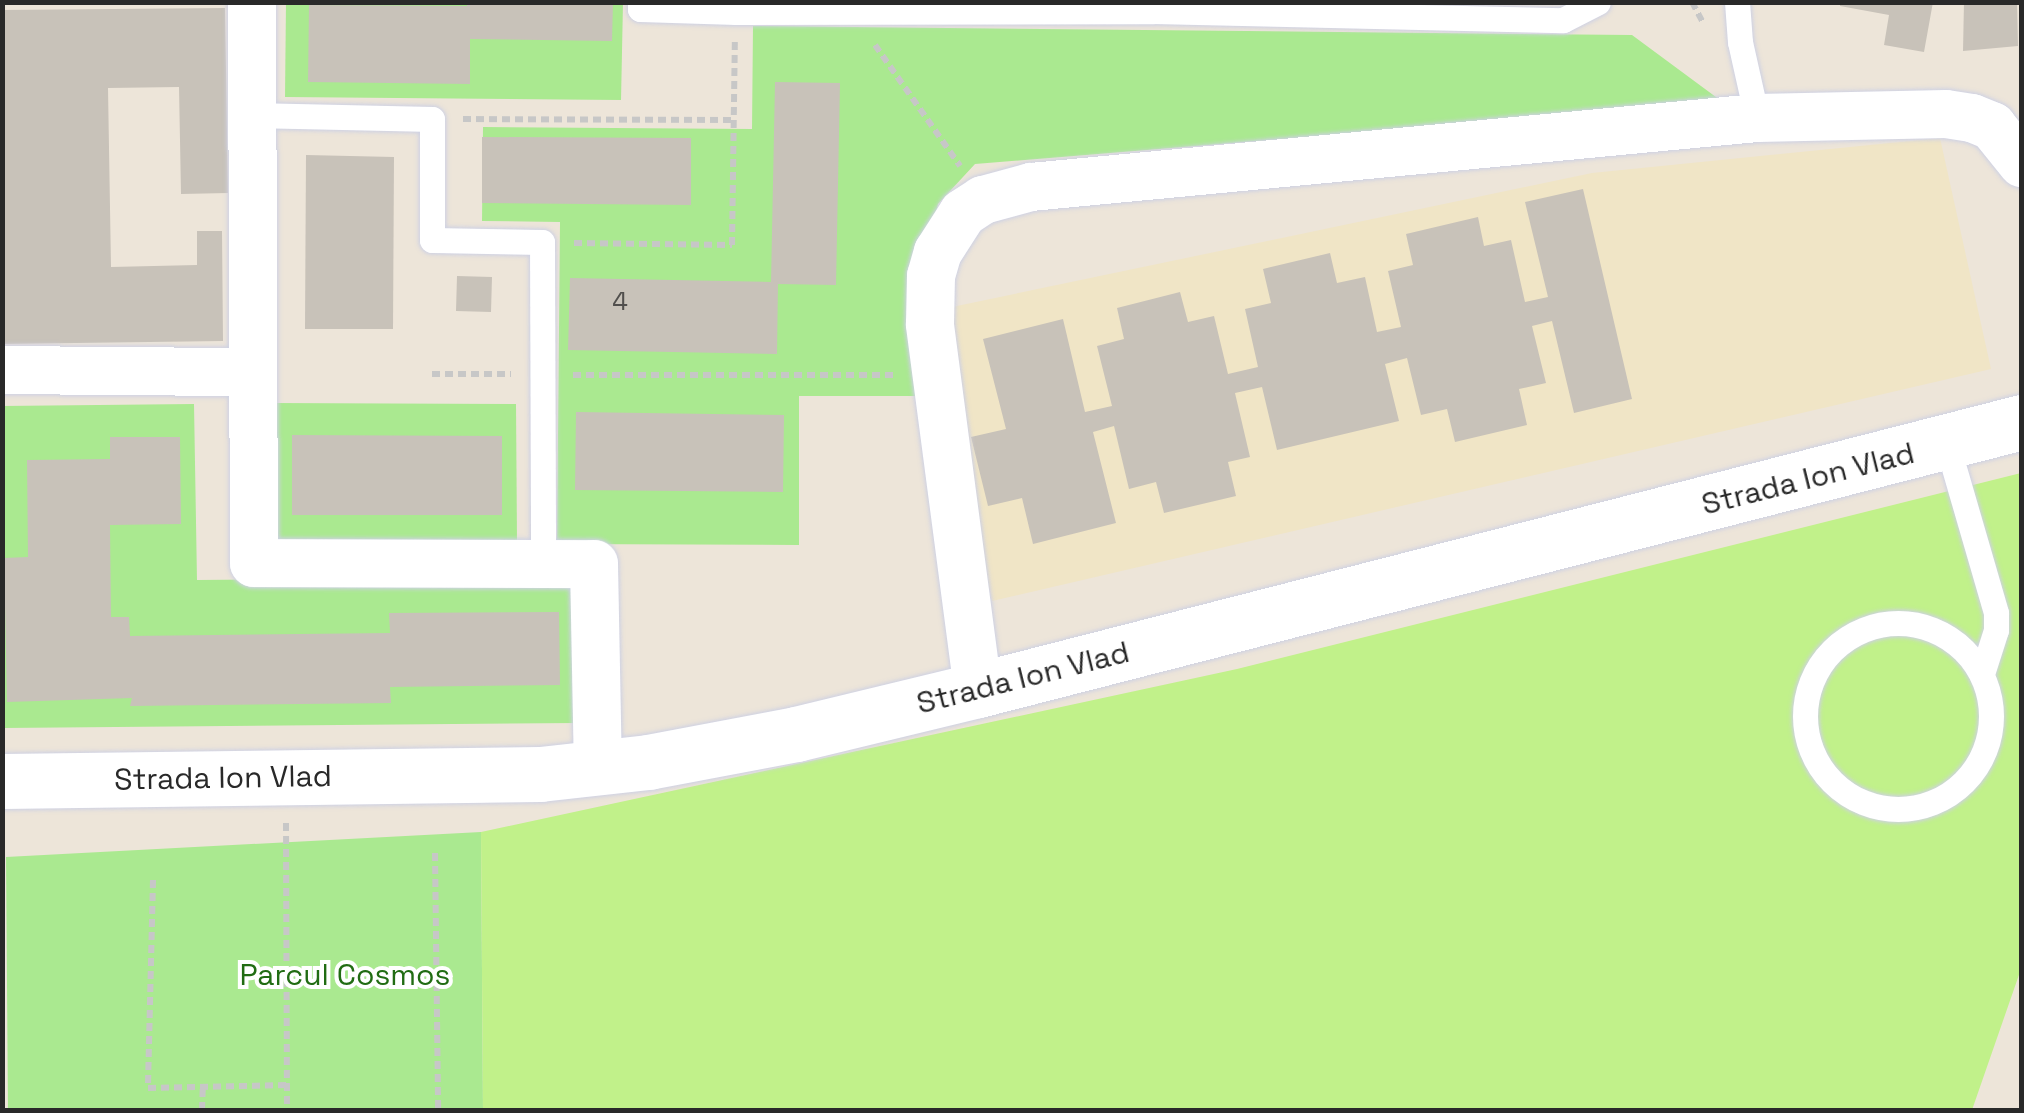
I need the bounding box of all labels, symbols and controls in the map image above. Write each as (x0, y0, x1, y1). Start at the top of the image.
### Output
house number: 4 (612, 286, 628, 316)
street label: Strada Ion Vlad (1698, 435, 1918, 523)
street label: Strada Ion Vlad (913, 634, 1133, 722)
street label: Strada Ion Vlad (114, 758, 332, 798)
park label: Parcul Cosmos (240, 957, 450, 993)

